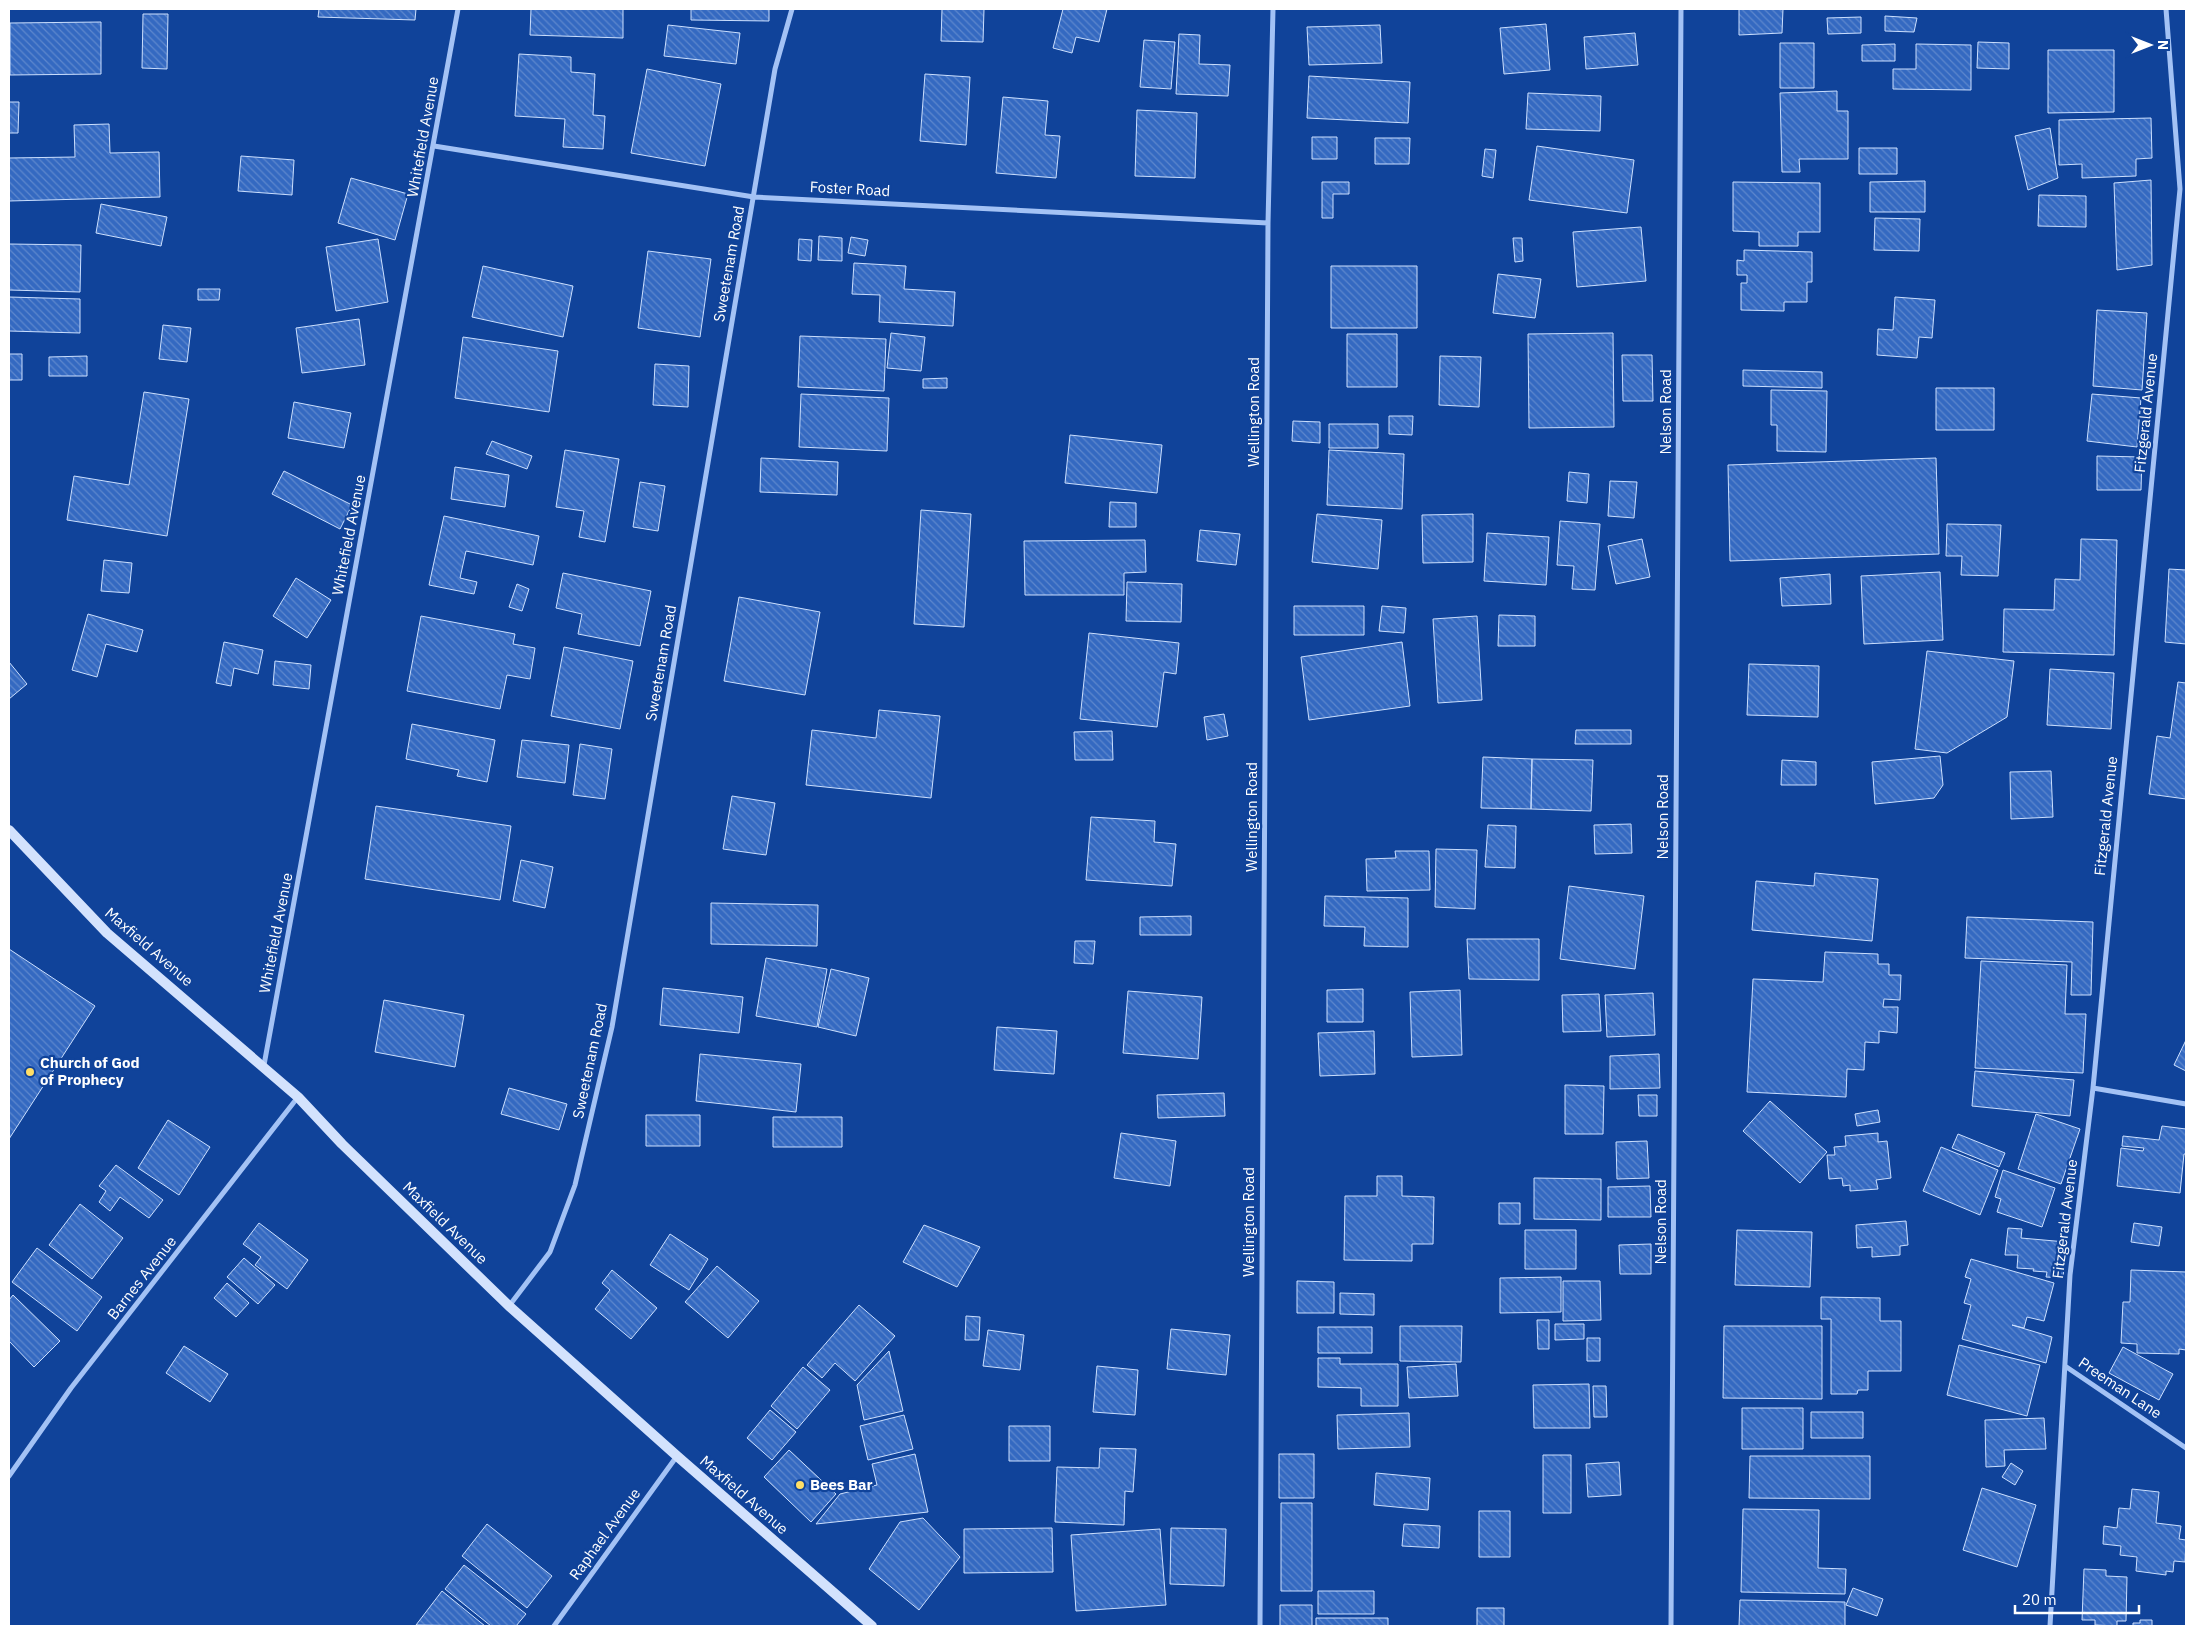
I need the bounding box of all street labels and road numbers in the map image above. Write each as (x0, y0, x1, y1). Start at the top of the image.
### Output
street label: Whitefield Avenue (403, 75, 442, 199)
street label: Foster Road (809, 177, 891, 200)
street label: Sweetenam Road (709, 204, 748, 324)
street label: Fitzgerald Avenue (2130, 352, 2161, 474)
street label: Wellington Road (1244, 357, 1263, 467)
street label: Nelson Road (1656, 369, 1675, 455)
street label: Whitefield Avenue (328, 473, 369, 597)
street label: Sweetenam Road (641, 603, 680, 723)
street label: Fitzgerald Avenue (2090, 755, 2121, 877)
street label: Wellington Road (1242, 762, 1261, 872)
street label: Nelson Road (1653, 774, 1672, 860)
street label: Whitefield Avenue (255, 871, 296, 995)
street label: Maxfield Avenue (101, 903, 197, 990)
street label: Sweetenam Road (568, 1001, 611, 1120)
street label: Fitzgerald Avenue (2048, 1158, 2081, 1280)
street label: Wellington Road (1239, 1167, 1258, 1277)
street label: Maxfield Avenue (399, 1177, 492, 1268)
street label: Nelson Road (1651, 1179, 1670, 1265)
street label: Barnes Avenue (103, 1232, 180, 1323)
street label: Preeman Lane (2075, 1353, 2166, 1422)
street label: Maxfield Avenue (696, 1451, 792, 1538)
street label: Raphael Avenue (565, 1484, 644, 1583)

